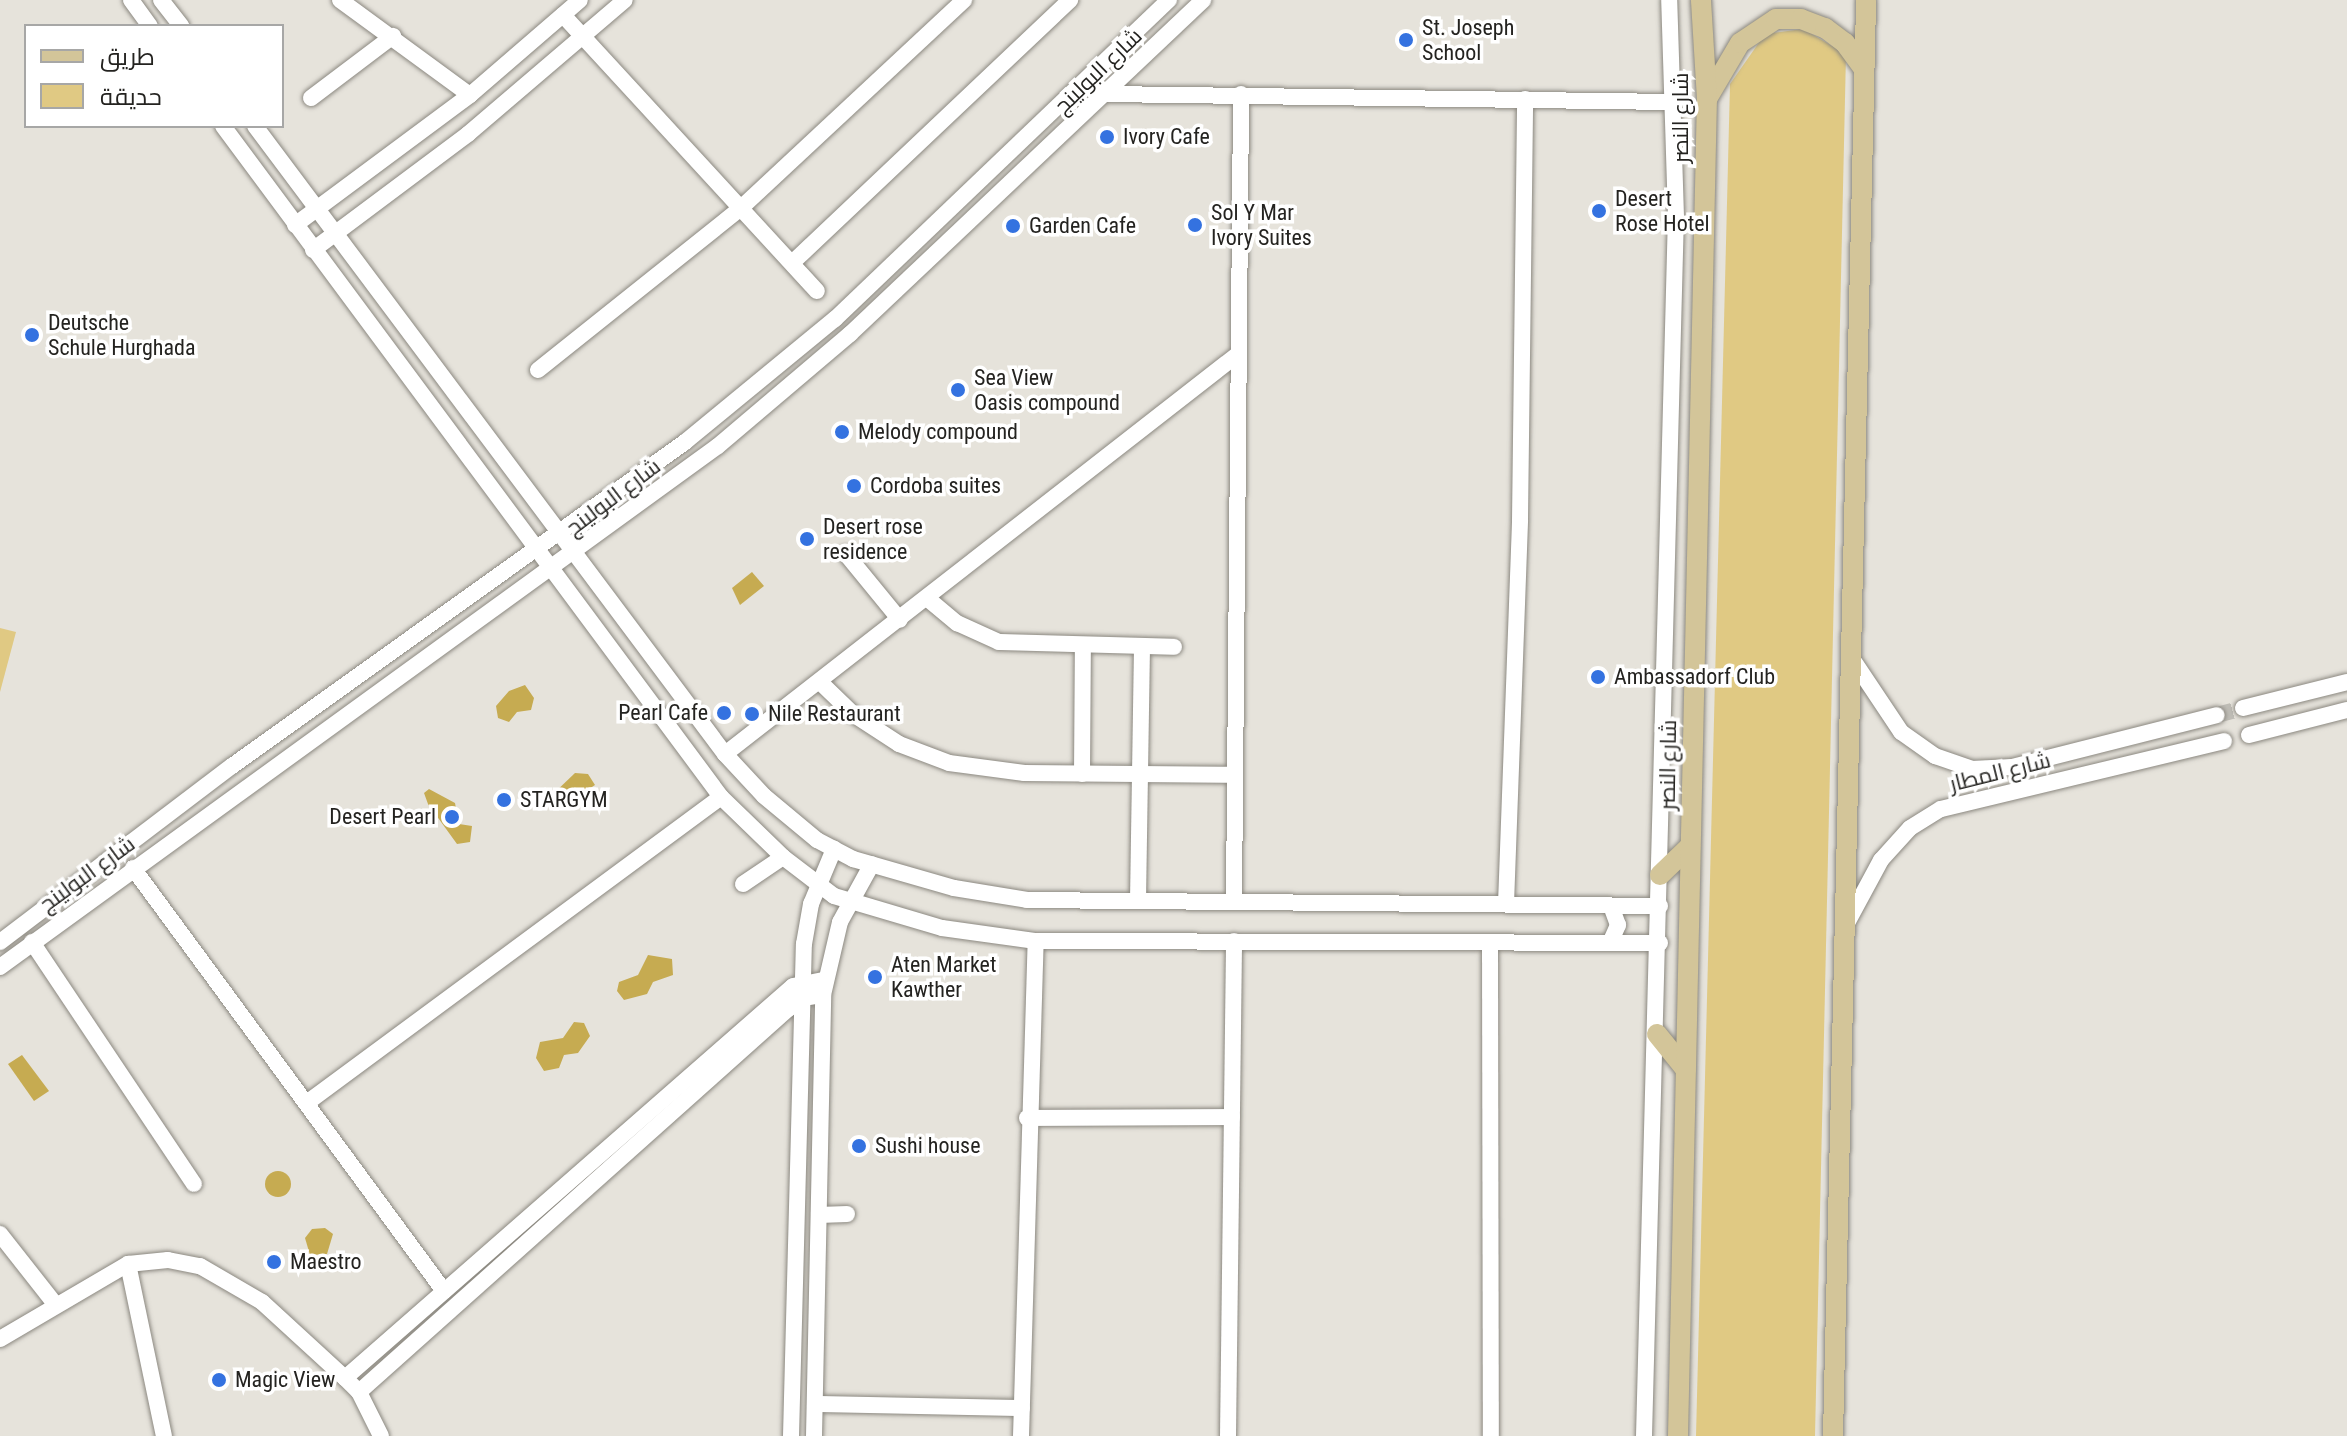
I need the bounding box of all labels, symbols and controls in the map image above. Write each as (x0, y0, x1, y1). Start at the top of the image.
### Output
place label: St. Joseph School (1422, 14, 1514, 66)
street label: شارع البولينج (1049, 23, 1147, 119)
legend (24, 24, 284, 128)
marker: St. Joseph School (1397, 31, 1415, 49)
text: طريق (100, 43, 155, 71)
street label: شارع النصر (1668, 73, 1694, 163)
text: حديقة (100, 83, 162, 111)
place label: Ivory Cafe (1123, 124, 1210, 150)
marker: Ivory Cafe (1098, 128, 1116, 146)
place label: Desert Rose Hotel (1615, 185, 1710, 236)
place label: Sol Y Mar Ivory Suites (1211, 199, 1312, 250)
marker: Desert Rose Hotel (1590, 202, 1608, 220)
place label: Garden Cafe (1029, 213, 1136, 239)
marker: Sol Y Mar Ivory Suites (1186, 216, 1204, 234)
marker: Garden Cafe (1004, 217, 1022, 235)
place label: Deutsche Schule Hurghada (48, 309, 195, 360)
marker: Deutsche Schule Hurghada (23, 326, 41, 344)
place label: Sea View Oasis compound (974, 364, 1120, 416)
marker: Sea View Oasis compound (949, 381, 967, 399)
place label: Melody compound (858, 419, 1018, 445)
marker: Melody compound (833, 423, 851, 441)
street label: شارع البولينج (560, 453, 666, 541)
place label: Cordoba suites (870, 473, 1001, 499)
marker: Cordoba suites (845, 477, 863, 495)
place label: Desert rose residence (823, 513, 923, 564)
marker: Desert rose residence (798, 530, 816, 548)
place label: Ambassadorf Club (1614, 664, 1775, 690)
marker: Ambassadorf Club (1589, 668, 1607, 686)
place label: Pearl Cafe (618, 700, 708, 726)
place label: Nile Restaurant (768, 701, 901, 727)
marker: Pearl Cafe (715, 704, 733, 722)
marker: Nile Restaurant (743, 705, 761, 723)
street label: شارع النصر (1654, 719, 1682, 811)
street label: شارع المطار (1947, 747, 2053, 797)
place label: STARGYM (520, 787, 608, 813)
marker: STARGYM (495, 791, 513, 809)
place label: Desert Pearl (329, 804, 436, 830)
marker: Desert Pearl (443, 808, 461, 826)
street label: شارع البولينج (34, 831, 140, 917)
place label: Aten Market Kawther (891, 951, 996, 1002)
marker: Aten Market Kawther (866, 968, 884, 986)
place label: Sushi house (875, 1133, 980, 1159)
marker: Sushi house (850, 1137, 868, 1155)
place label: Maestro (290, 1249, 362, 1275)
marker: Maestro (265, 1253, 283, 1271)
place label: Magic View (235, 1367, 335, 1393)
marker: Magic View (210, 1371, 228, 1389)

